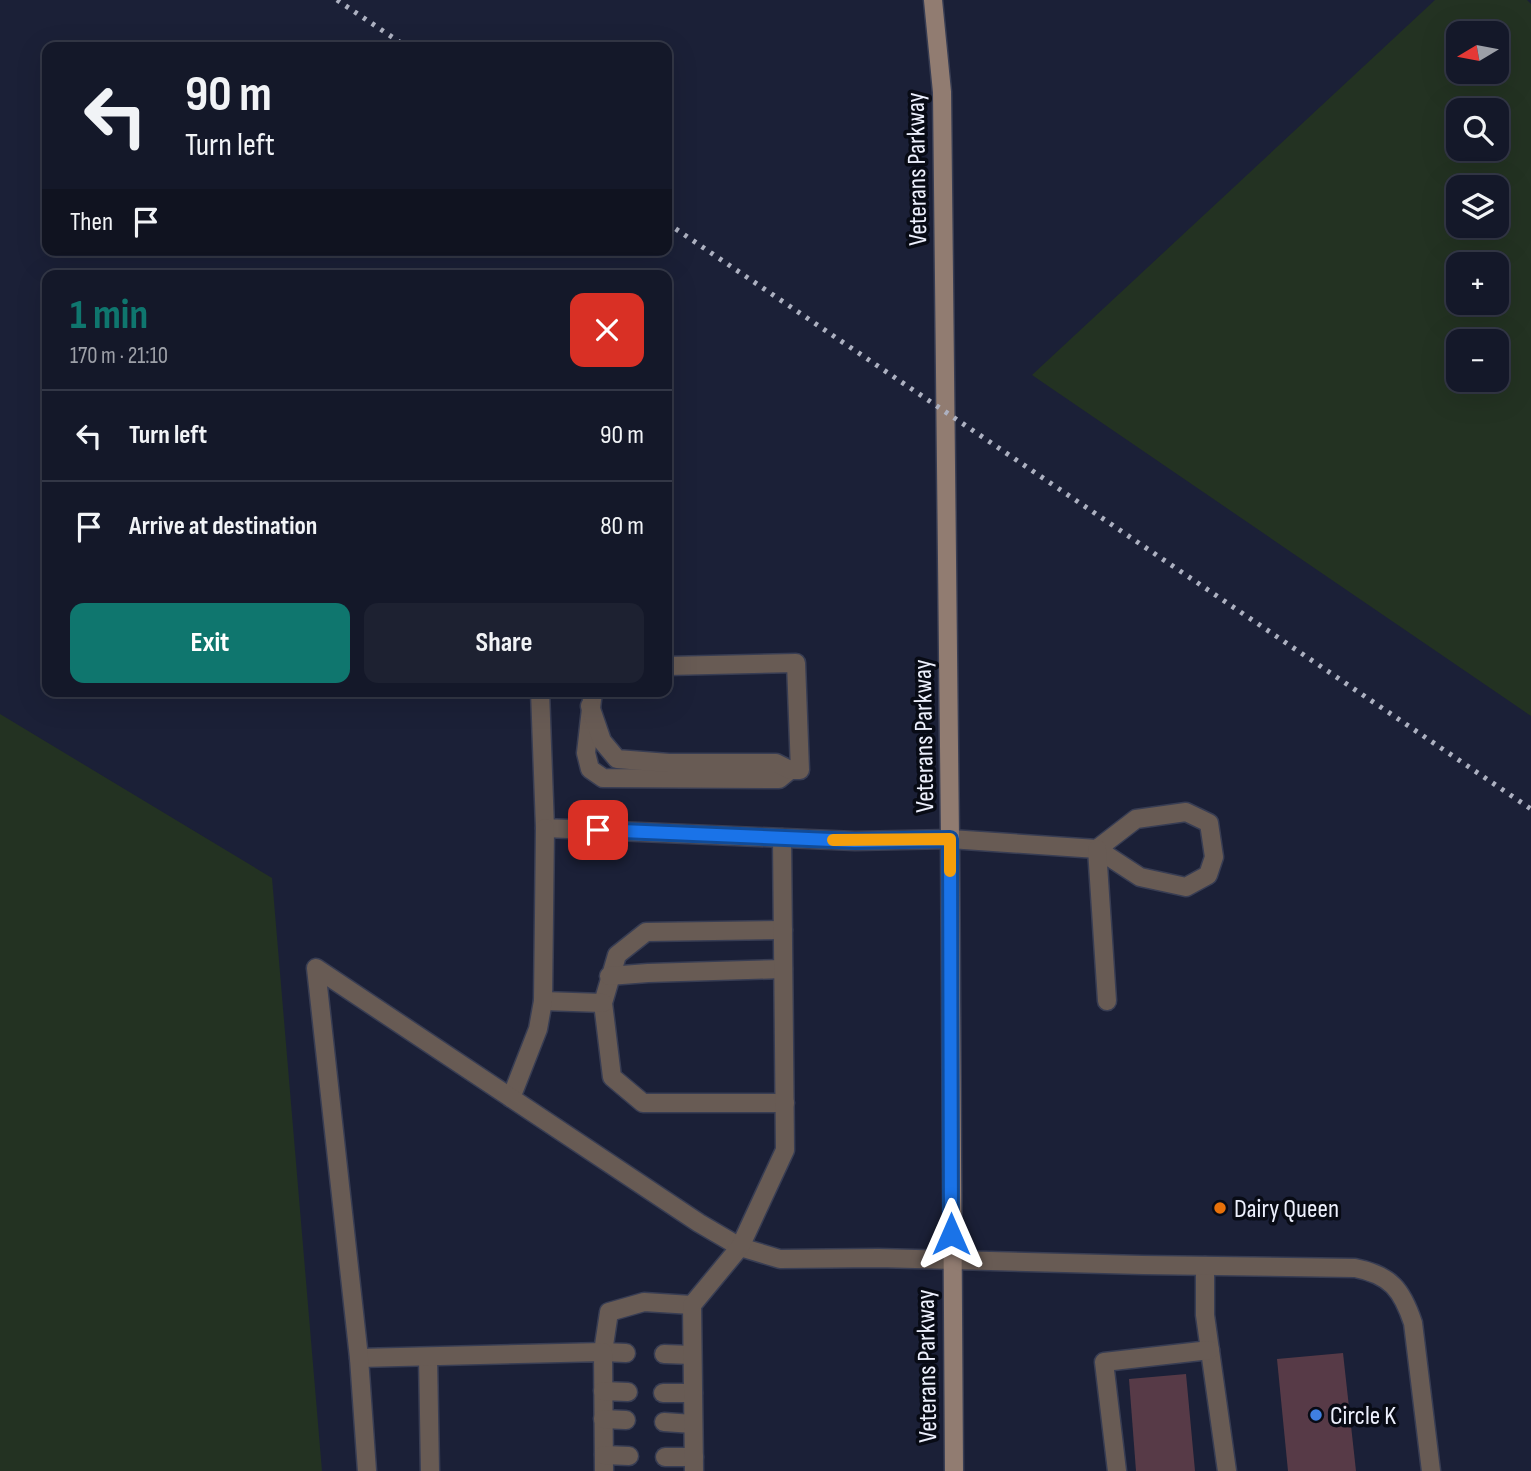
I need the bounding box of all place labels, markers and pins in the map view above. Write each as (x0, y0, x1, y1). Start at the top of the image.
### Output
pin (568, 800, 628, 860)
place label: Dairy Queen (1234, 1194, 1339, 1225)
marker: Dairy Queen (1212, 1200, 1228, 1216)
place label: Circle K (1330, 1401, 1396, 1432)
marker: Circle K (1308, 1407, 1324, 1423)

